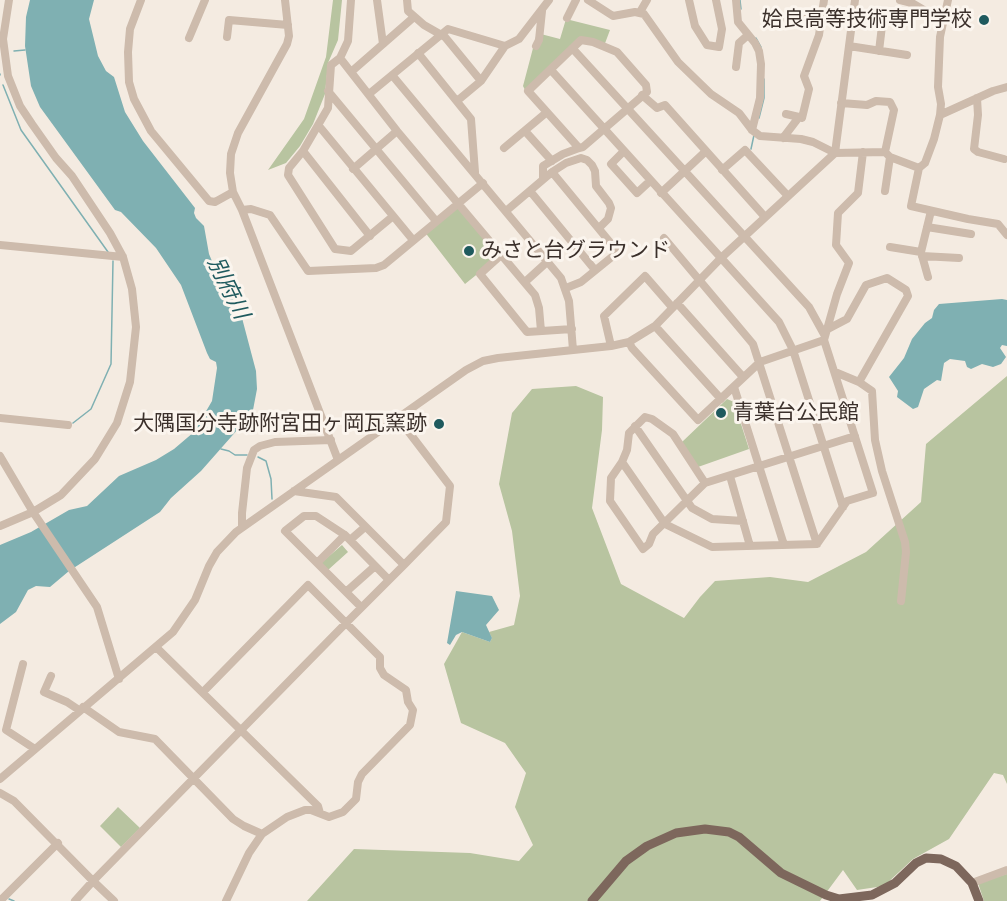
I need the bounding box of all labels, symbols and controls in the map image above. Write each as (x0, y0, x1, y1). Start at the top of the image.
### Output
place label: 姶良高等技術専門学校 (762, 7, 972, 33)
marker: 姶良高等技術専門学校 (977, 13, 991, 27)
place label: みさと台グラウンド (481, 238, 670, 264)
marker: みさと台グラウンド (462, 244, 476, 258)
water label: 別府川 (202, 253, 254, 323)
place label: 青葉台公民館 (733, 400, 859, 426)
marker: 青葉台公民館 (714, 406, 728, 420)
place label: 大隅国分寺跡附宮田ヶ岡瓦窯跡 (133, 411, 427, 437)
marker: 大隅国分寺跡附宮田ヶ岡瓦窯跡 (432, 417, 446, 431)

